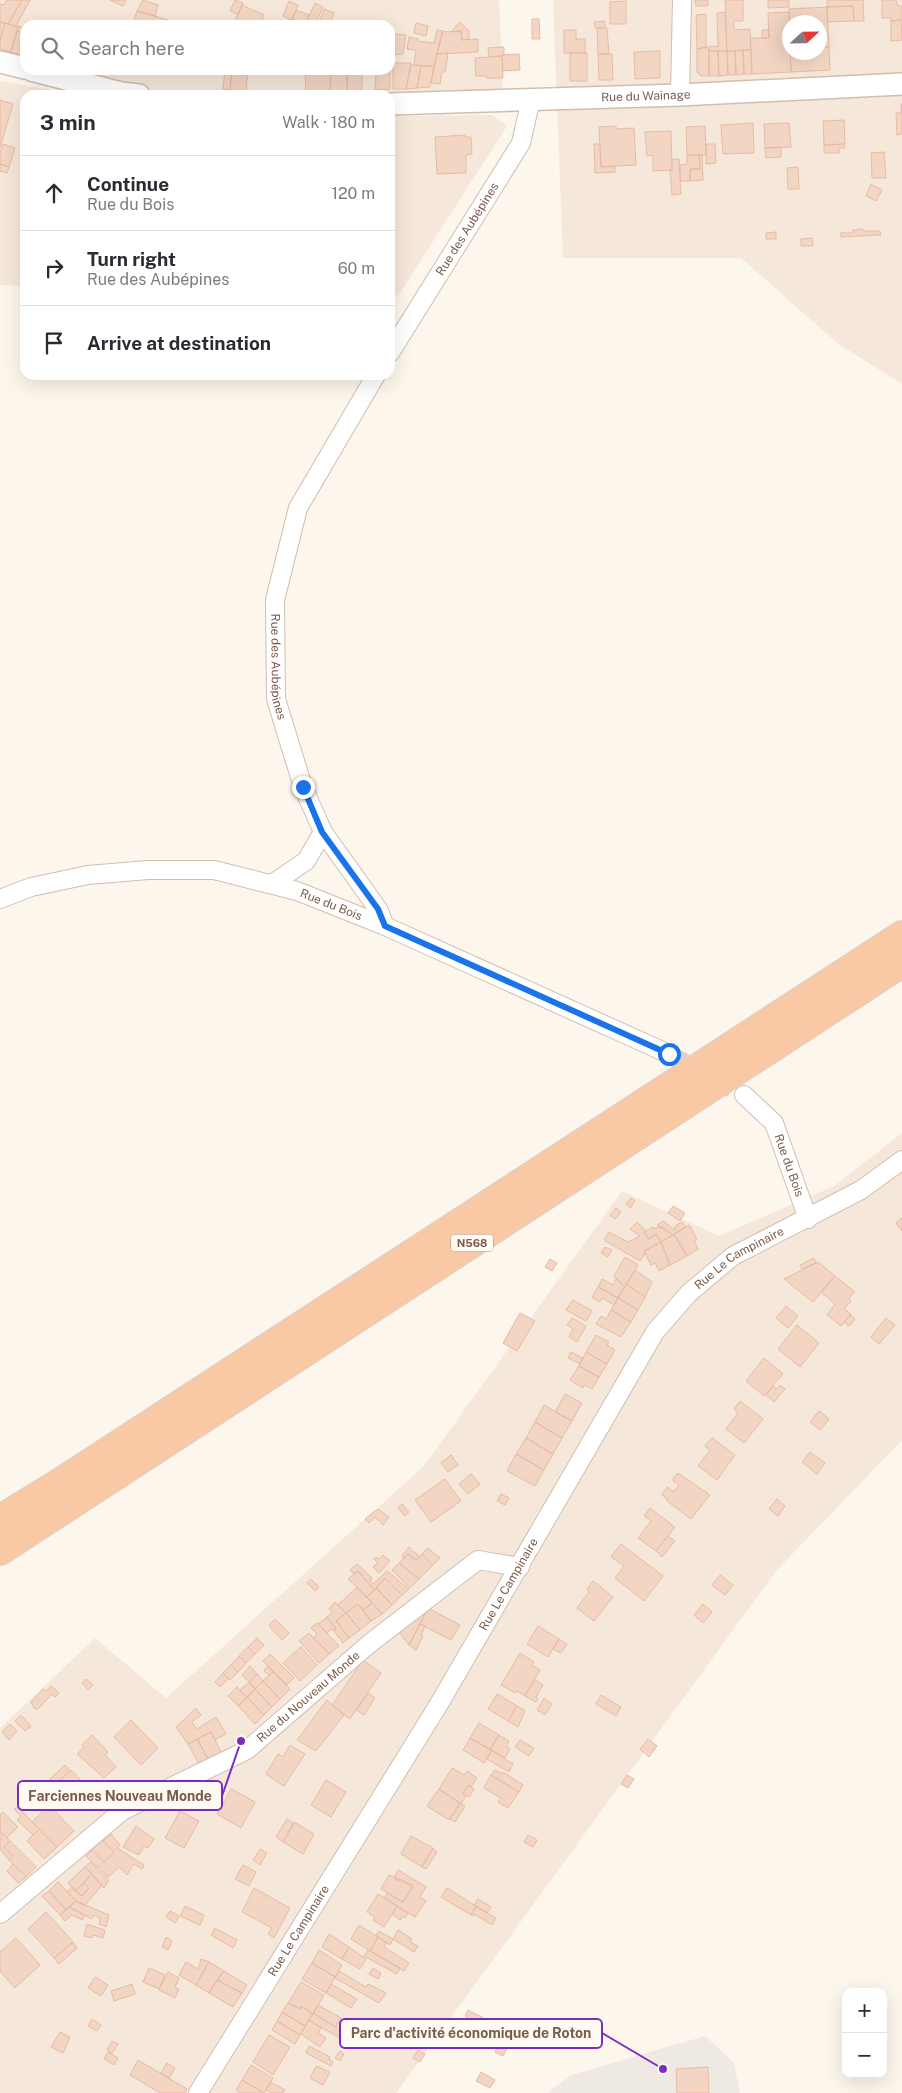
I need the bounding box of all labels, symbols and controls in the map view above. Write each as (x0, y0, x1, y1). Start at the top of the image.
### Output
north arrow (782, 15, 827, 60)
search box (20, 20, 395, 75)
icon: search (38, 34, 66, 62)
text: Search here (78, 37, 185, 59)
street label: Rue du Wainage (601, 87, 691, 104)
text: 3 min (40, 110, 96, 135)
text: Walk · 180 m (282, 113, 375, 132)
text: Continue (87, 173, 169, 195)
icon: ahead (40, 179, 68, 207)
street label: Rue des Aubépines (433, 180, 501, 278)
text: 120 m (331, 184, 375, 203)
text: Rue du Bois (87, 195, 174, 214)
text: Turn right (87, 248, 176, 270)
icon: right (40, 254, 68, 282)
text: 60 m (338, 259, 375, 278)
text: Rue des Aubépines (87, 270, 229, 289)
icon: arrive (40, 329, 68, 357)
text: Arrive at destination (87, 332, 271, 354)
street label: Rue des Aubépines (268, 613, 289, 722)
route end (292, 776, 315, 799)
street label: Rue du Bois (298, 886, 364, 923)
route start (658, 1043, 681, 1066)
street label: Rue du Bois (771, 1132, 807, 1199)
street label: Rue Le Campinaire (692, 1224, 786, 1292)
road number: N568 (451, 1234, 493, 1252)
street label: Rue Le Campinaire (476, 1535, 541, 1633)
street label: Rue du Nouveau Monde (254, 1648, 363, 1745)
callout: Farciennes Nouveau Monde (18, 1781, 222, 1810)
text: Farciennes Nouveau Monde (28, 1788, 212, 1804)
street label: Rue Le Campinaire (265, 1882, 332, 1979)
map controls (842, 1988, 887, 2078)
button: + (842, 1988, 887, 2033)
callout: Parc d'activité économique de Roton (340, 2019, 602, 2048)
text: Parc d'activité économique de Roton (351, 2025, 591, 2041)
button: − (842, 2033, 887, 2078)

